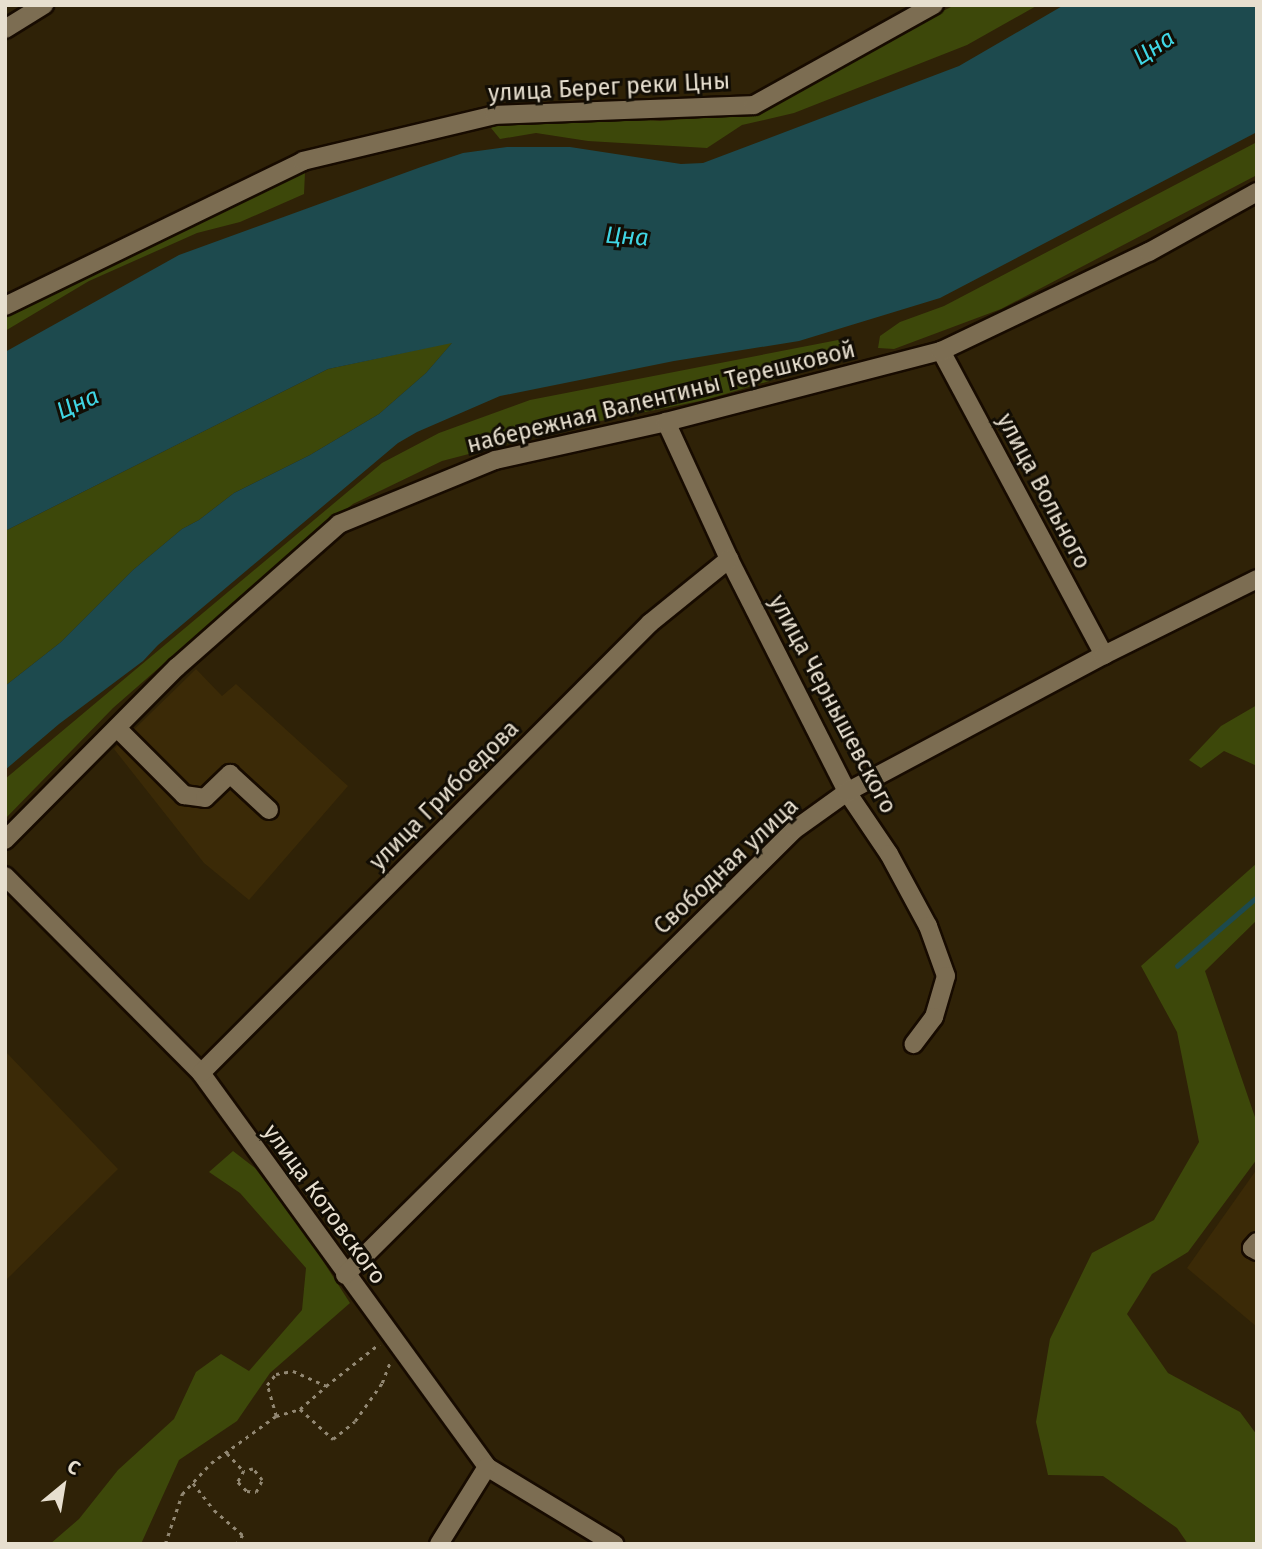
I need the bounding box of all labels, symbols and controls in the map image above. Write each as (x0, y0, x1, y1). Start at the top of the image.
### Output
water label: Цна (1128, 24, 1180, 72)
street label: улица Берег реки Цны (487, 67, 731, 107)
water label: Цна (604, 221, 650, 253)
street label: набережная Валентины Терешковой (464, 335, 858, 459)
water label: Цна (52, 382, 104, 426)
street label: улица Вольного (991, 408, 1097, 574)
street label: улица Чернышевского (764, 590, 902, 818)
street label: улица Грибоедова (364, 715, 524, 875)
street label: Свободная улица (648, 792, 804, 940)
street label: улица Котовского (258, 1119, 392, 1289)
north arrow (28, 1451, 98, 1521)
text: С (63, 1455, 84, 1480)

